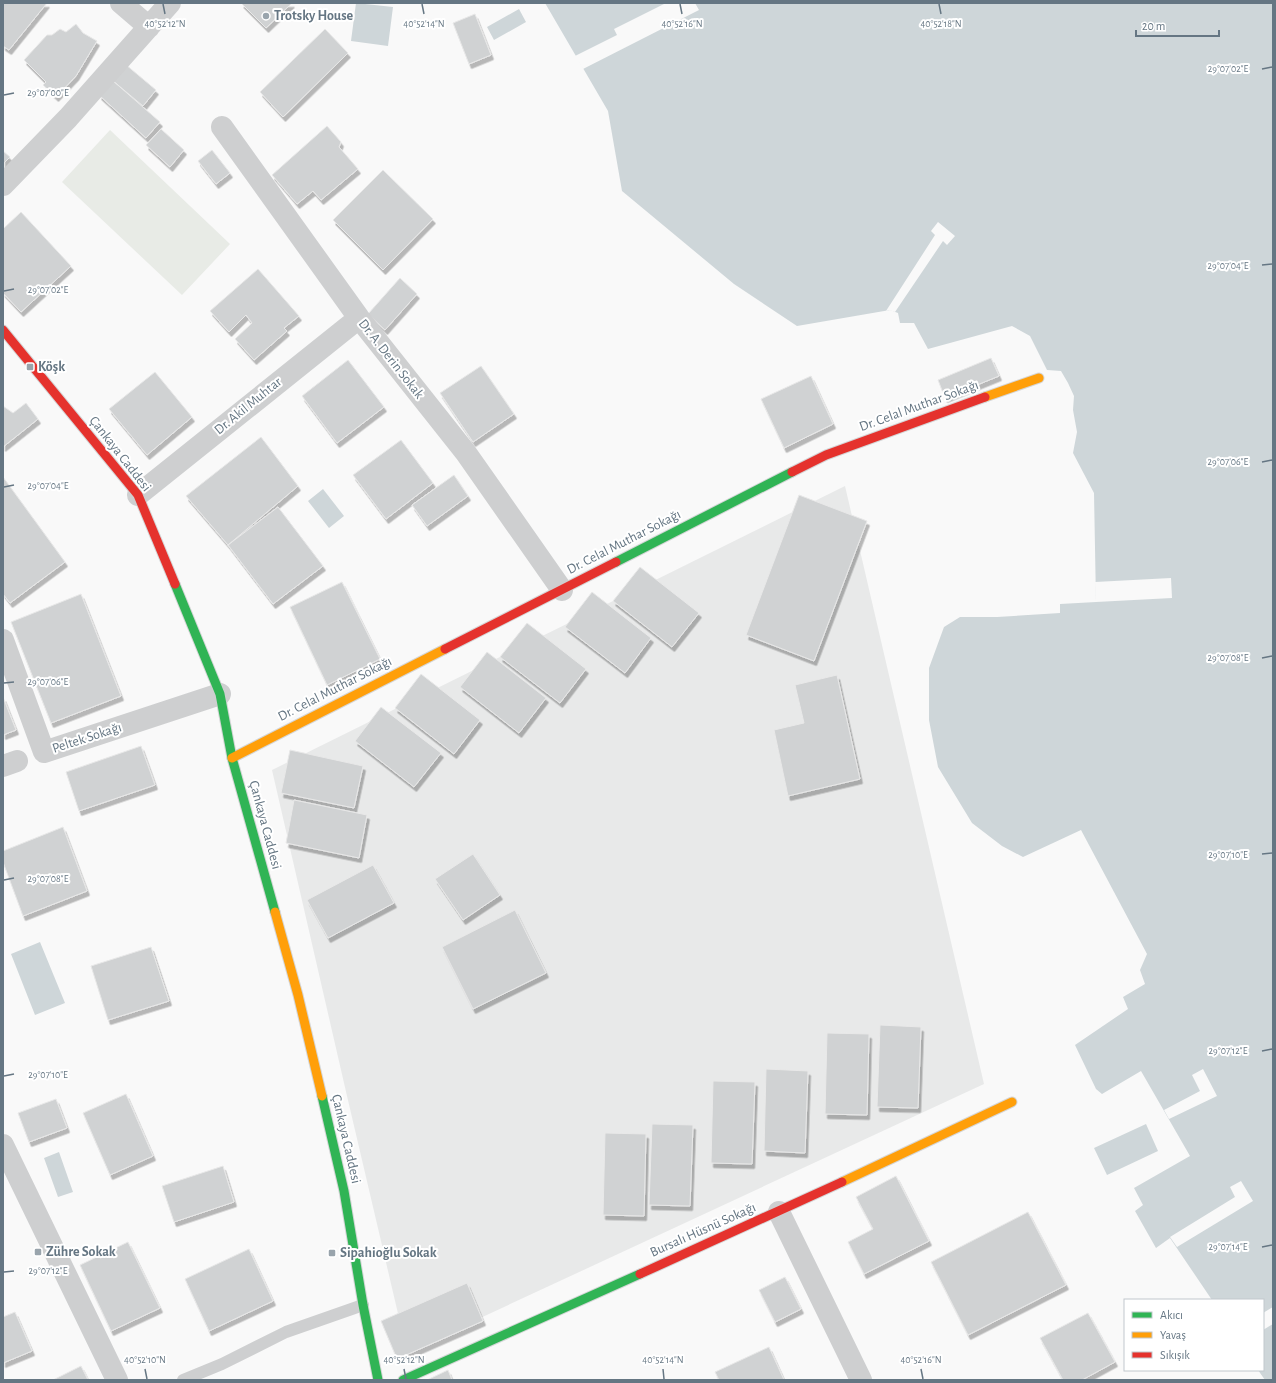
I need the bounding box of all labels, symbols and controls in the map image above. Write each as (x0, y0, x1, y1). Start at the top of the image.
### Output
place label: Trotsky House (274, 9, 354, 23)
marker: Trotsky House (261, 11, 271, 21)
scale bar (1136, 12, 1219, 38)
text: 40°52'12"N (144, 19, 186, 29)
text: 40°52'14"N (403, 19, 445, 29)
text: 40°52'16"N (661, 19, 703, 29)
text: 40°52'18"N (920, 19, 962, 29)
text: 20 m (1142, 20, 1165, 32)
text: 29°07'02"E (1208, 64, 1249, 74)
text: 29°07'00"E (27, 88, 69, 98)
text: 29°07'04"E (1208, 261, 1249, 271)
text: 29°07'02"E (28, 285, 69, 295)
street label: Dr. A. Derin Sokak (356, 317, 427, 402)
place label: Köşk (38, 360, 65, 374)
marker: Köşk (25, 362, 35, 372)
street label: Dr. Akil Muhtar (212, 374, 285, 437)
street label: Dr. Celal Muthar Sokağı (857, 378, 981, 434)
street label: Çankaya Caddesi (86, 414, 154, 494)
text: 29°07'06"E (1208, 457, 1249, 467)
text: 29°07'04"E (28, 481, 69, 491)
street label: Dr. Celal Muthar Sokağı (565, 507, 683, 577)
text: 29°07'08"E (1208, 653, 1249, 663)
street label: Dr. Celal Muthar Sokağı (276, 654, 394, 724)
text: 29°07'06"E (28, 677, 69, 687)
street label: Peltek Sokağı (51, 720, 123, 756)
street label: Çankaya Caddesi (246, 779, 284, 871)
text: 29°07'10"E (1208, 850, 1248, 860)
text: 29°07'08"E (28, 874, 69, 884)
text: 29°07'12"E (1209, 1046, 1248, 1056)
text: 29°07'10"E (28, 1070, 68, 1080)
street label: Çankaya Caddesi (329, 1093, 363, 1185)
street label: Bursalı Hüsnü Sokağı (648, 1200, 758, 1260)
text: 29°07'14"E (1208, 1242, 1248, 1252)
place label: Zühre Sokak (46, 1245, 116, 1259)
place label: Sipahioğlu Sokak (340, 1246, 437, 1260)
marker: Zühre Sokak (33, 1247, 43, 1257)
marker: Sipahioğlu Sokak (327, 1248, 337, 1258)
text: 29°07'12"E (29, 1266, 68, 1276)
legend (1124, 1299, 1264, 1371)
text: Akıcı (1160, 1309, 1183, 1321)
text: Yavaş (1160, 1329, 1186, 1341)
text: Sıkışık (1160, 1349, 1190, 1361)
text: 40°52'10"N (124, 1355, 166, 1365)
text: 40°52'12"N (383, 1355, 425, 1365)
text: 40°52'14"N (642, 1355, 684, 1365)
text: 40°52'16"N (900, 1355, 942, 1365)

